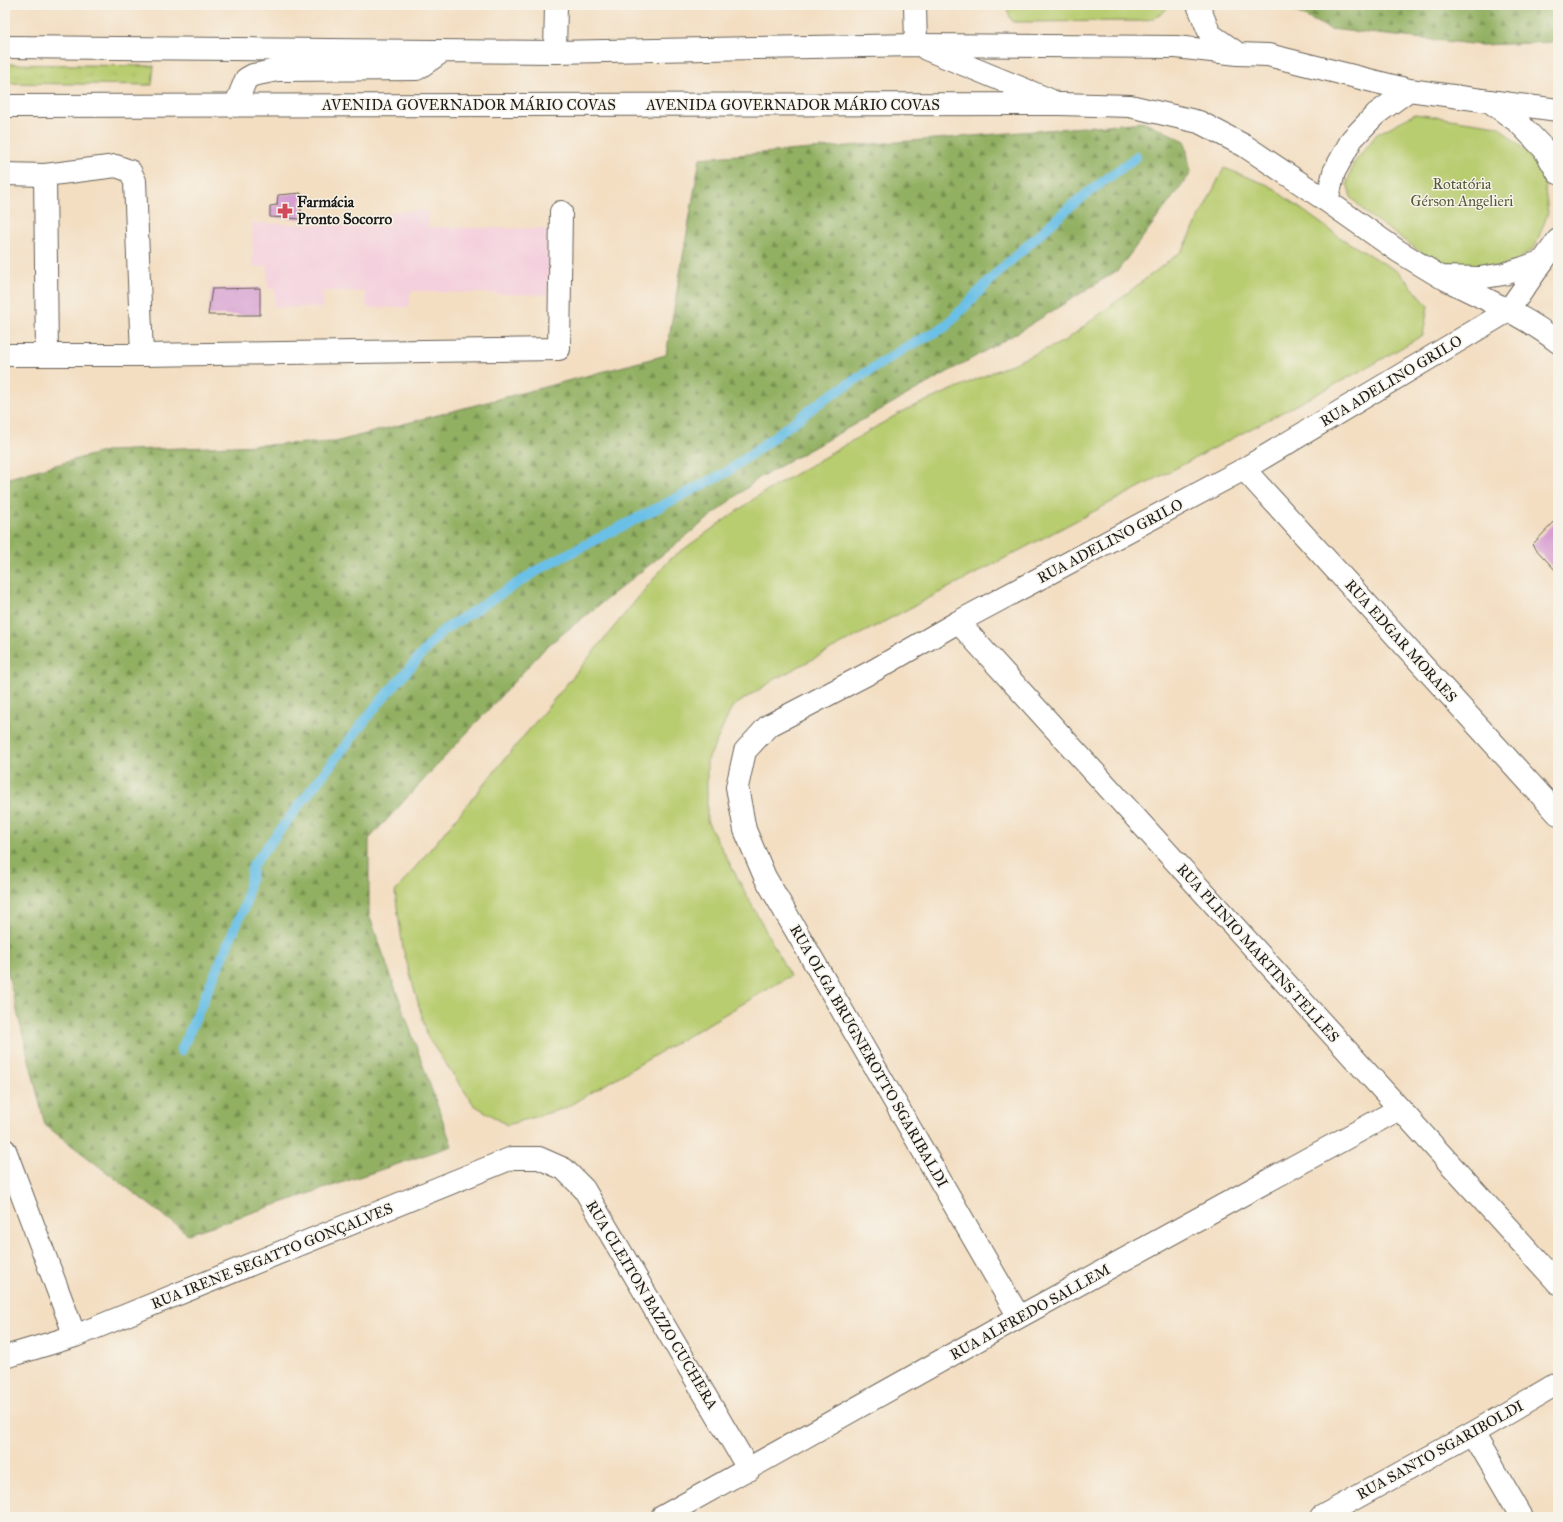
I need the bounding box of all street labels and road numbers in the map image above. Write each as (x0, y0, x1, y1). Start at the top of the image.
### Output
street label: AVENIDA GOVERNADOR MÁRIO COVAS (321, 95, 616, 114)
street label: AVENIDA GOVERNADOR MÁRIO COVAS (645, 95, 940, 114)
street label: RUA ADELINO GRILO (1317, 331, 1465, 431)
street label: RUA ADELINO GRILO (1034, 495, 1186, 587)
street label: RUA EDGAR MORAES (1341, 576, 1461, 706)
street label: RUA PLINIO MARTINS TELLES (1173, 860, 1343, 1046)
street label: RUA OLGA BRUGNEROTTO SGARIBALDI (786, 921, 952, 1191)
street label: RUA CLEITON BAZZO CUCHERA (582, 1197, 722, 1413)
street label: RUA IRENE SEGATTO GONÇALVES (148, 1199, 396, 1313)
street label: RUA ALFREDO SALLEM (947, 1260, 1113, 1364)
street label: RUA SANTO SGARIBOLDI (1353, 1397, 1527, 1503)

